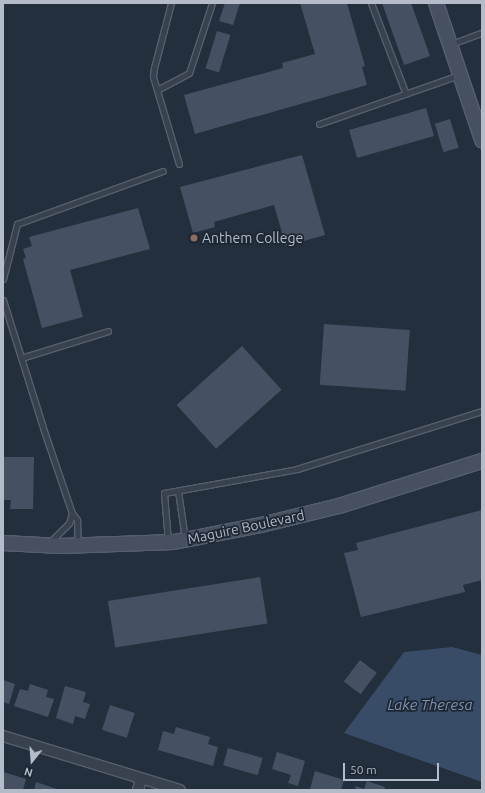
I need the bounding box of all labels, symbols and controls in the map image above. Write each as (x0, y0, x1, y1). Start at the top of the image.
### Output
place label: Anthem College (202, 230, 303, 246)
marker: Anthem College (189, 233, 199, 243)
street label: Maguire Boulevard (186, 506, 306, 548)
water label: Lake Theresa (387, 696, 473, 714)
north arrow (12, 741, 52, 781)
scale bar (345, 755, 441, 781)
text: 50 m (350, 763, 377, 776)
text: N (23, 766, 34, 779)

